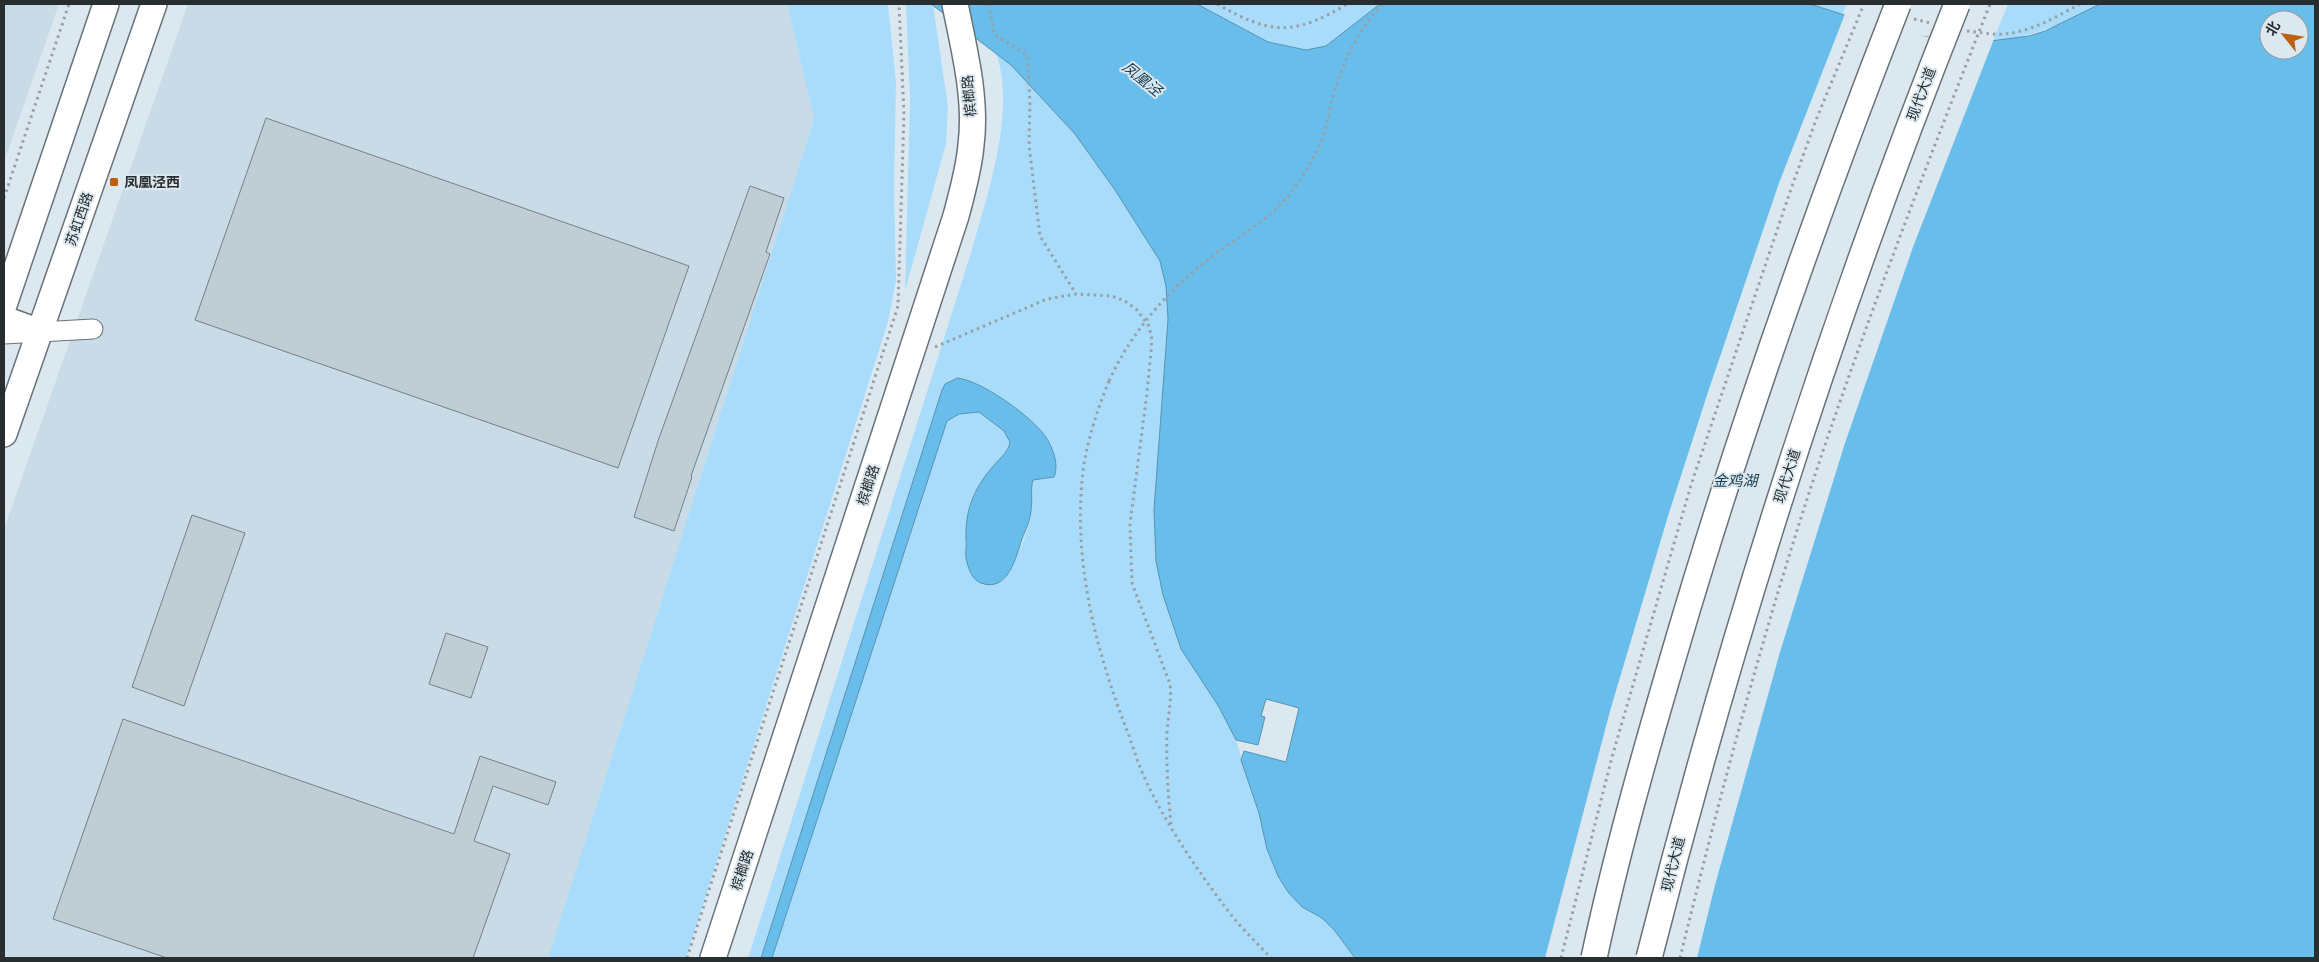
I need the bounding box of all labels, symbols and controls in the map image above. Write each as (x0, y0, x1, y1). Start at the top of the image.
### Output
north arrow (2259, 10, 2309, 60)
text: 北 (2261, 17, 2284, 39)
water label: 凤凰泾 (1118, 56, 1168, 102)
street label: 现代大道 (1902, 64, 1939, 123)
street label: 槟榔路 (957, 74, 980, 118)
place label: 凤凰泾西 (124, 172, 180, 191)
marker: 凤凰泾西 (108, 176, 120, 188)
street label: 苏虹西路 (60, 189, 97, 248)
street label: 现代大道 (1769, 446, 1804, 505)
street label: 槟榔路 (852, 462, 883, 508)
water label: 金鸡湖 (1712, 470, 1759, 491)
street label: 现代大道 (1657, 834, 1689, 893)
street label: 槟榔路 (726, 847, 757, 893)

